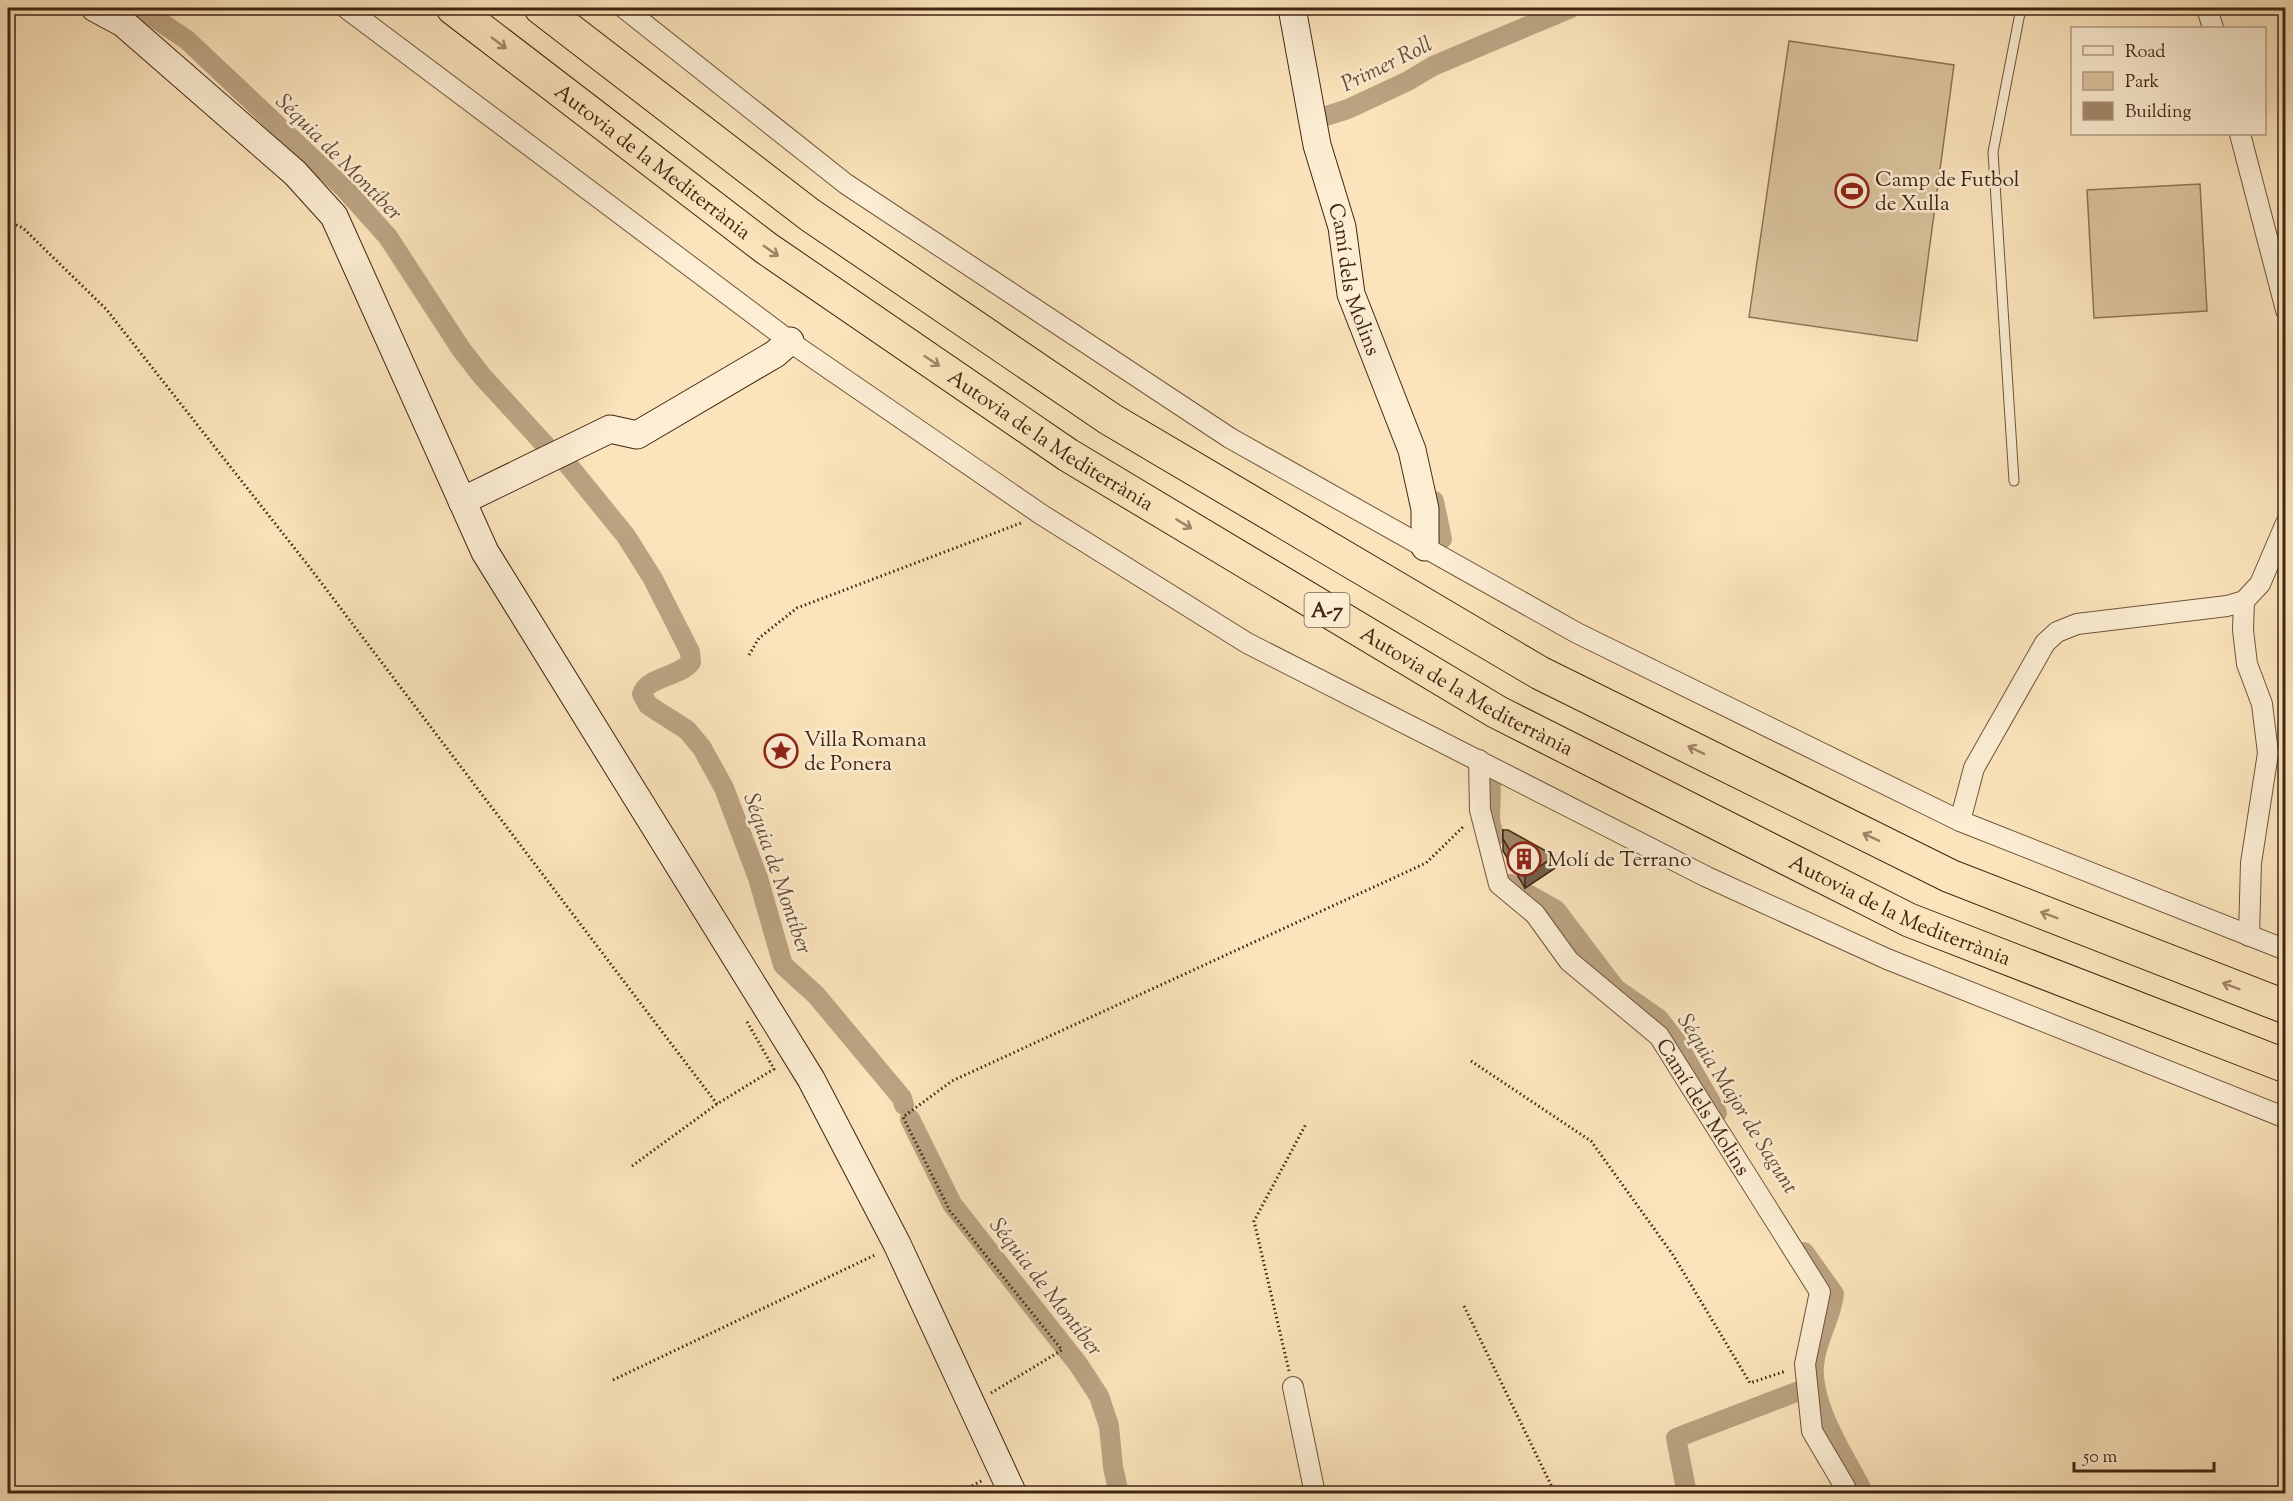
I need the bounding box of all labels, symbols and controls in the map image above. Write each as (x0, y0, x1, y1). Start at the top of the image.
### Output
legend (2071, 27, 2266, 135)
water label: Primer Roll (1336, 30, 1439, 102)
one-way arrow (491, 37, 507, 49)
text: Road (2125, 40, 2165, 66)
text: Park (2125, 70, 2160, 96)
street label: Autovia de la Mediterrània (547, 78, 757, 248)
water label: Séquia de Montíber (267, 87, 409, 229)
text: Building (2125, 100, 2191, 126)
place label: Camp de Futbol de Xulla (1875, 166, 2020, 220)
sports icon: Camp de Futbol de Xulla (1834, 173, 1870, 209)
street label: Camí dels Molins (1319, 200, 1387, 361)
one-way arrow (762, 245, 779, 257)
one-way arrow (923, 355, 939, 367)
street label: Autovia de la Mediterrània (941, 363, 1159, 520)
one-way arrow (1175, 518, 1192, 530)
road number: A-7 (1304, 593, 1350, 627)
street label: Autovia de la Mediterrània (1354, 620, 1578, 765)
place label: Villa Romana de Ponera (804, 726, 927, 780)
place icon: Villa Romana de Ponera (763, 733, 799, 769)
one-way arrow (1688, 744, 1706, 755)
water label: Séquia de Montíber (734, 789, 819, 959)
one-way arrow (1862, 830, 1880, 842)
building icon: Molí de Terrano (1506, 841, 1542, 877)
place label: Molí de Terrano (1547, 846, 1691, 876)
street label: Autovia de la Mediterrània (1783, 849, 2015, 975)
one-way arrow (2041, 909, 2059, 920)
one-way arrow (2222, 980, 2241, 991)
water label: Séquia Major de Sagunt (1668, 1008, 1805, 1201)
street label: Camí dels Molins (1647, 1033, 1756, 1182)
water label: Séquia de Montíber (980, 1212, 1109, 1364)
scale bar (2074, 1435, 2214, 1473)
text: 50 m (2082, 1445, 2118, 1471)

